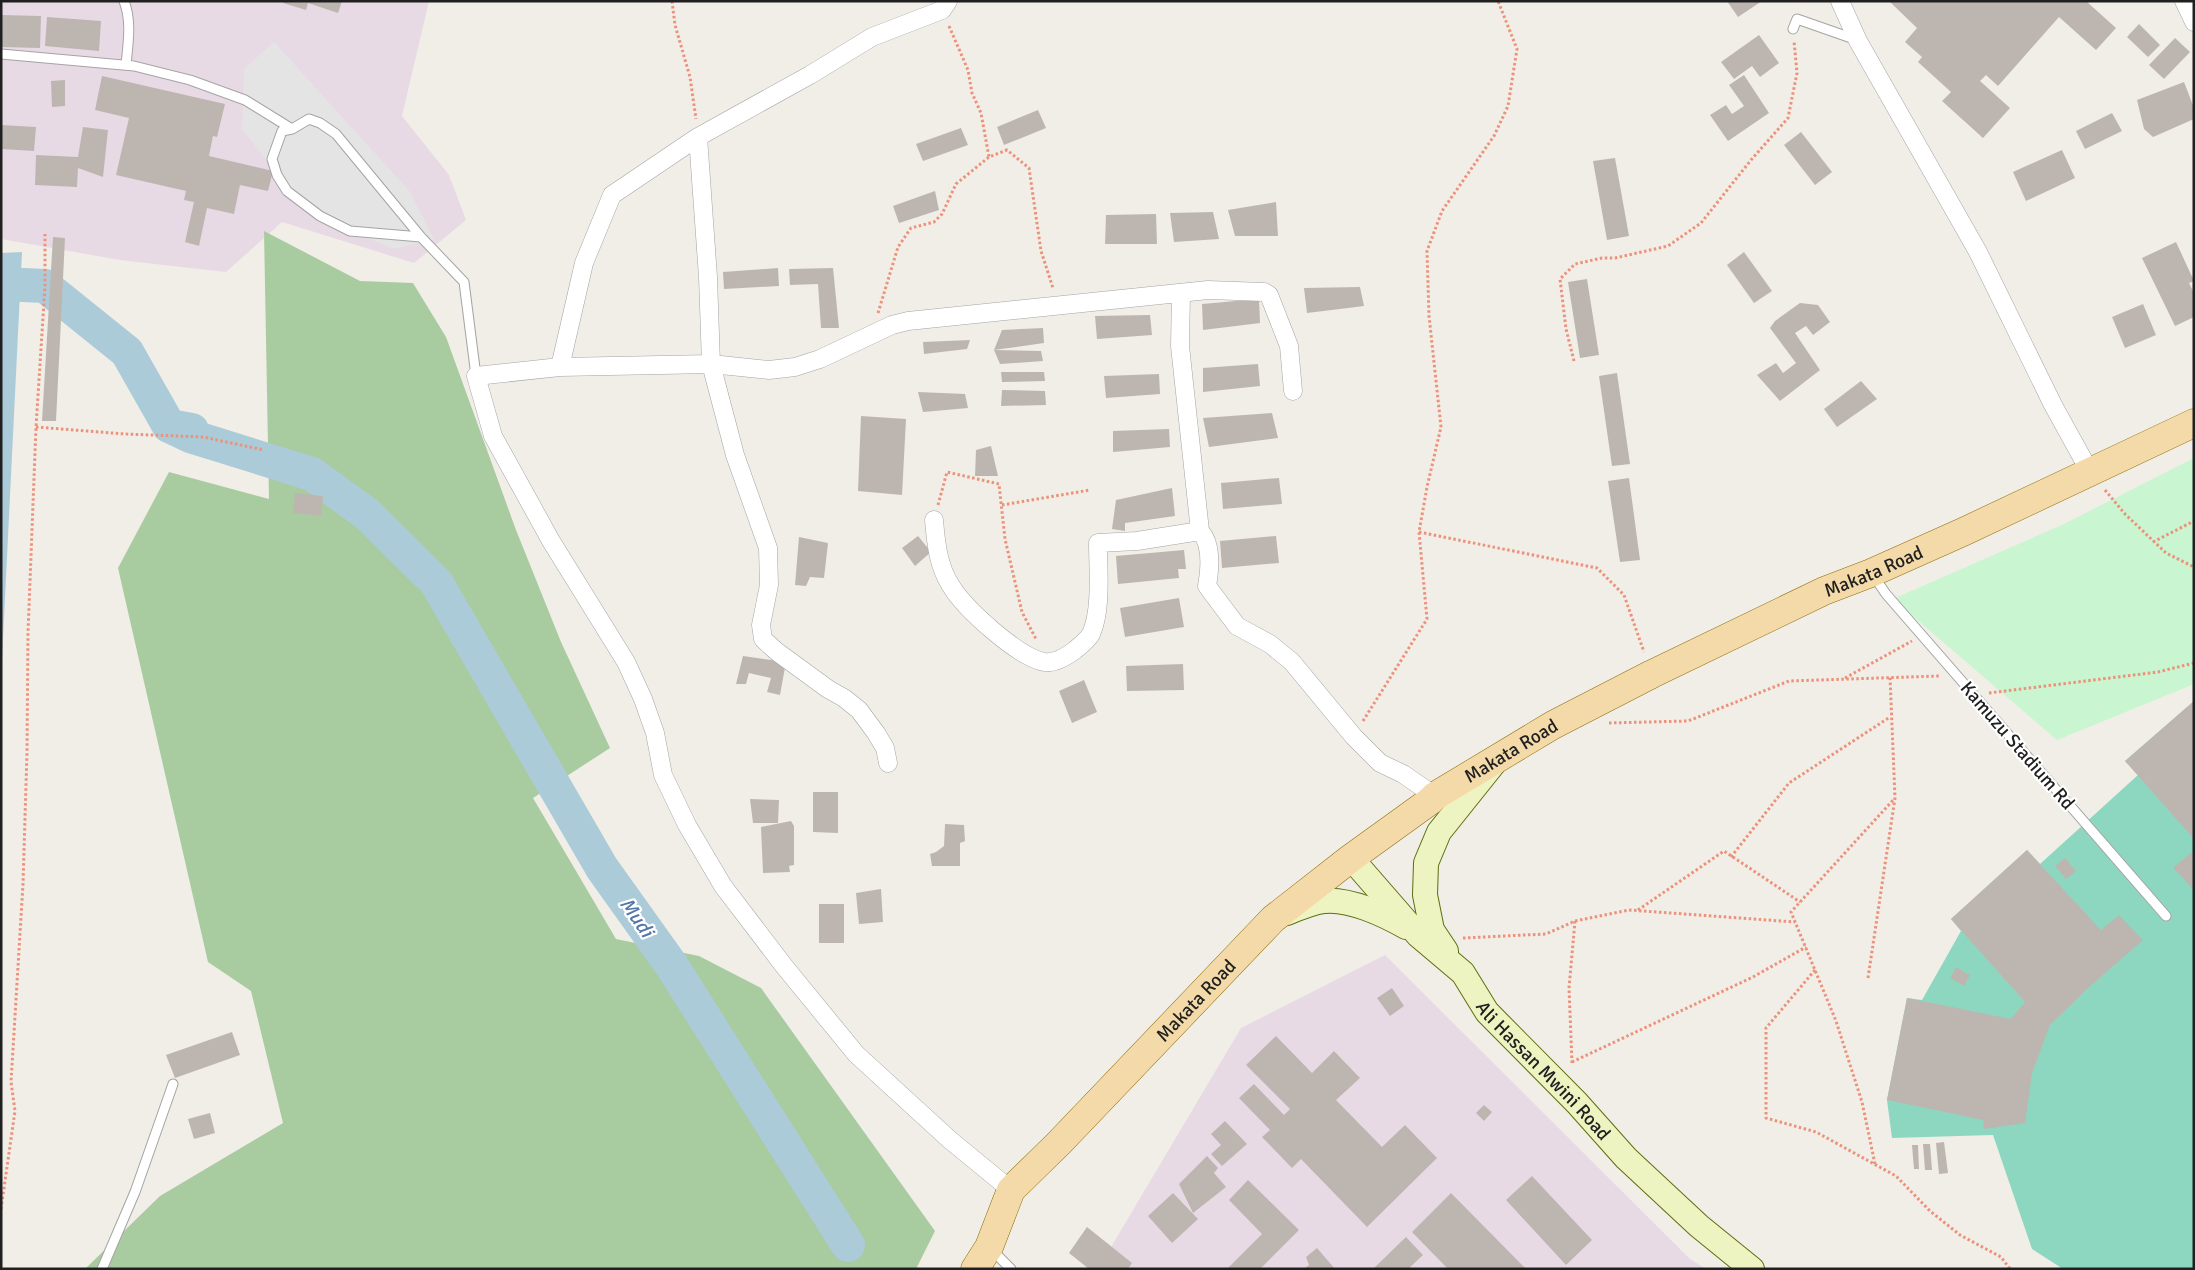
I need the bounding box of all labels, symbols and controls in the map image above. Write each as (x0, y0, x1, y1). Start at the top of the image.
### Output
street label: Makata Road (1821, 540, 1927, 603)
street label: Kamuzu Stadium Rd (1955, 677, 2080, 815)
street label: Makata Road (1460, 714, 1562, 789)
water label: Mudi (614, 892, 660, 943)
street label: Makata Road (1151, 954, 1241, 1047)
street label: Ali Hassan Mwini Road (1470, 997, 1615, 1146)

